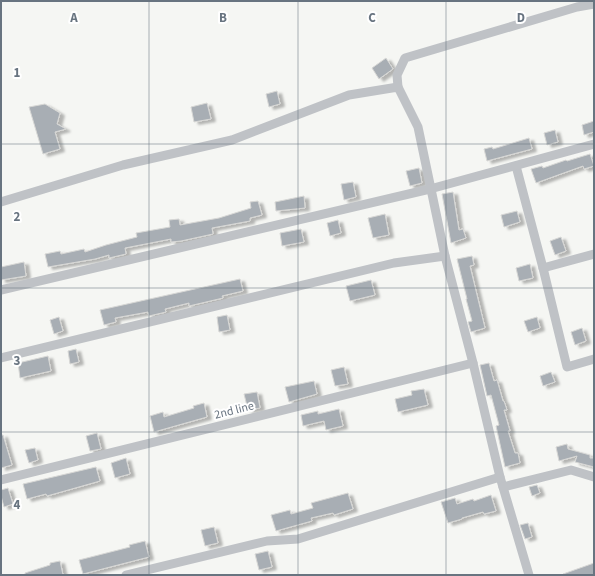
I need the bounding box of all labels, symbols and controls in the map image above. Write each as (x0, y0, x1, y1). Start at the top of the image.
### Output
text: A (69, 9, 78, 27)
text: B (219, 9, 227, 27)
text: C (368, 9, 376, 27)
text: D (517, 9, 525, 27)
text: 1 (14, 64, 21, 82)
text: 2 (14, 208, 21, 226)
text: 3 (14, 352, 21, 370)
street label: 2nd line (213, 397, 256, 424)
text: 4 (14, 496, 21, 514)

